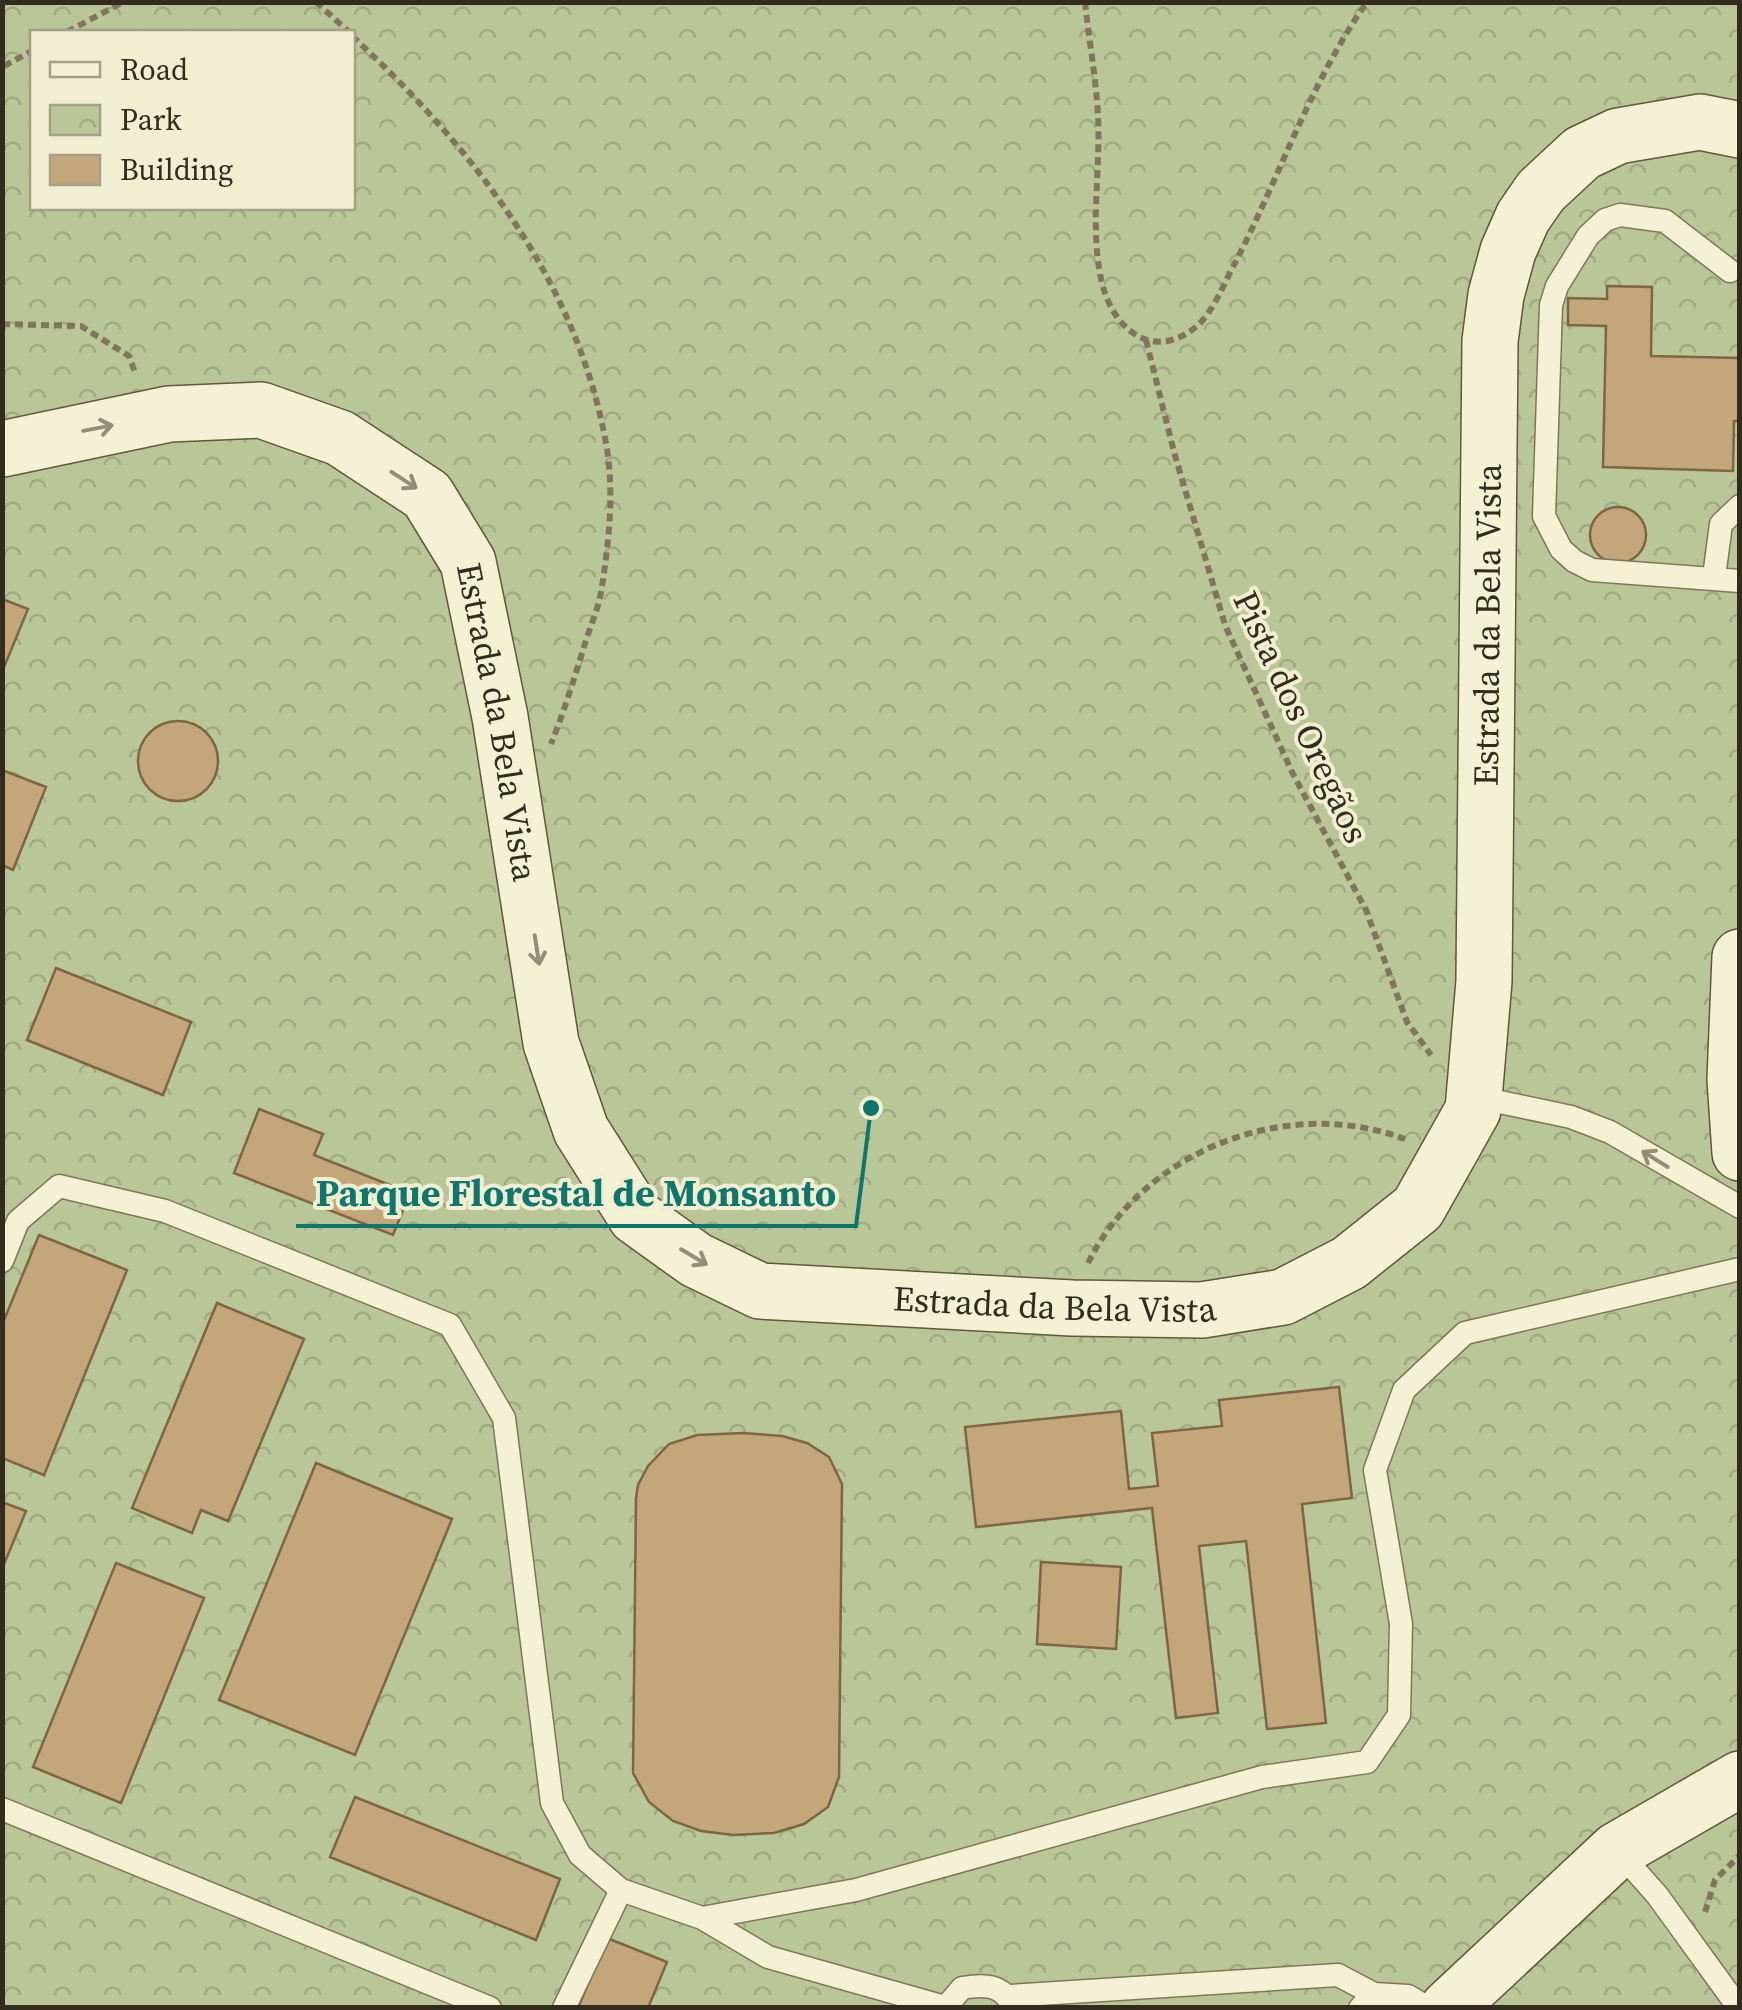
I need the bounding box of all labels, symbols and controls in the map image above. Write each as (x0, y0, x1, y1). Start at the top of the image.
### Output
legend (30, 30, 355, 210)
text: Road (120, 49, 188, 90)
text: Park (120, 99, 182, 140)
text: Building (120, 149, 233, 190)
one-way arrow (81, 418, 114, 437)
street label: Estrada da Bela Vista (1462, 463, 1513, 787)
one-way arrow (390, 470, 417, 490)
street label: Estrada da Bela Vista (445, 559, 549, 885)
street label: Pista dos Oregãos (1222, 583, 1380, 851)
one-way arrow (528, 933, 546, 966)
one-way arrow (1641, 1148, 1670, 1169)
callout: Parque Florestal de Monsanto (296, 1158, 856, 1226)
text: Parque Florestal de Monsanto (316, 1167, 836, 1219)
one-way arrow (680, 1247, 708, 1267)
street label: Estrada da Bela Vista (892, 1274, 1220, 1334)

